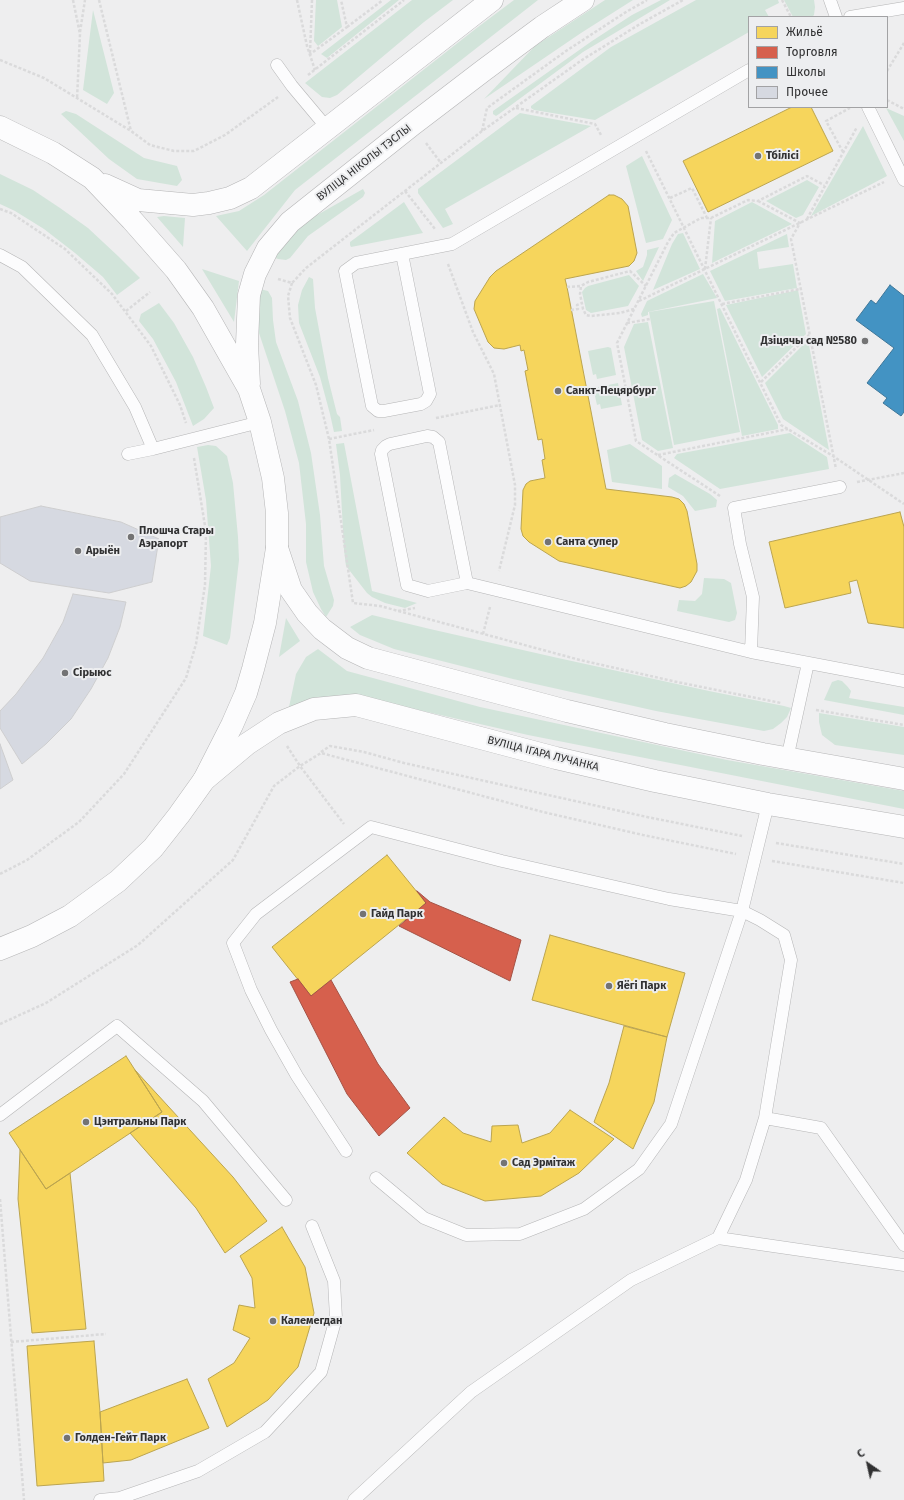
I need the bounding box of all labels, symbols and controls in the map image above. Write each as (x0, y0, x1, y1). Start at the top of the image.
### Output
legend (748, 16, 888, 108)
text: Жильё (786, 25, 823, 39)
text: Торговля (786, 45, 838, 59)
text: Школы (786, 65, 826, 79)
text: Прочее (786, 85, 828, 99)
street label: ВУЛІЦА НІКОЛЫ ТЭСЛЫ (314, 122, 414, 204)
place label: Тбілісі (766, 149, 799, 163)
marker: Тбілісі (753, 151, 763, 161)
place label: Дзіцячы сад №580 (761, 334, 857, 348)
marker: Дзіцячы сад №580 (860, 336, 870, 346)
place label: Санкт-Пецярбург (566, 384, 656, 398)
marker: Санкт-Пецярбург (553, 386, 563, 396)
place label: Плошча Стары Аэрапорт (139, 524, 214, 550)
marker: Плошча Стары Аэрапорт (126, 532, 136, 542)
place label: Санта супер (556, 535, 618, 549)
marker: Санта супер (543, 537, 553, 547)
place label: Арыён (86, 544, 120, 558)
marker: Арыён (73, 546, 83, 556)
place label: Сірыюс (73, 666, 112, 680)
marker: Сірыюс (60, 668, 70, 678)
street label: ВУЛІЦА ІГАРА ЛУЧАНКА (486, 734, 600, 774)
place label: Гайд Парк (371, 907, 423, 921)
marker: Гайд Парк (358, 909, 368, 919)
place label: Яёгі Парк (617, 979, 666, 993)
marker: Яёгі Парк (604, 981, 614, 991)
place label: Цэнтральны Парк (94, 1115, 186, 1129)
marker: Цэнтральны Парк (81, 1117, 91, 1127)
place label: Сад Эрмітаж (512, 1156, 575, 1170)
marker: Сад Эрмітаж (499, 1158, 509, 1168)
place label: Калемегдан (281, 1314, 342, 1328)
marker: Калемегдан (268, 1316, 278, 1326)
place label: Голден-Гейт Парк (75, 1431, 166, 1445)
marker: Голден-Гейт Парк (62, 1433, 72, 1443)
north arrow (848, 1444, 888, 1484)
text: С (855, 1446, 867, 1461)

